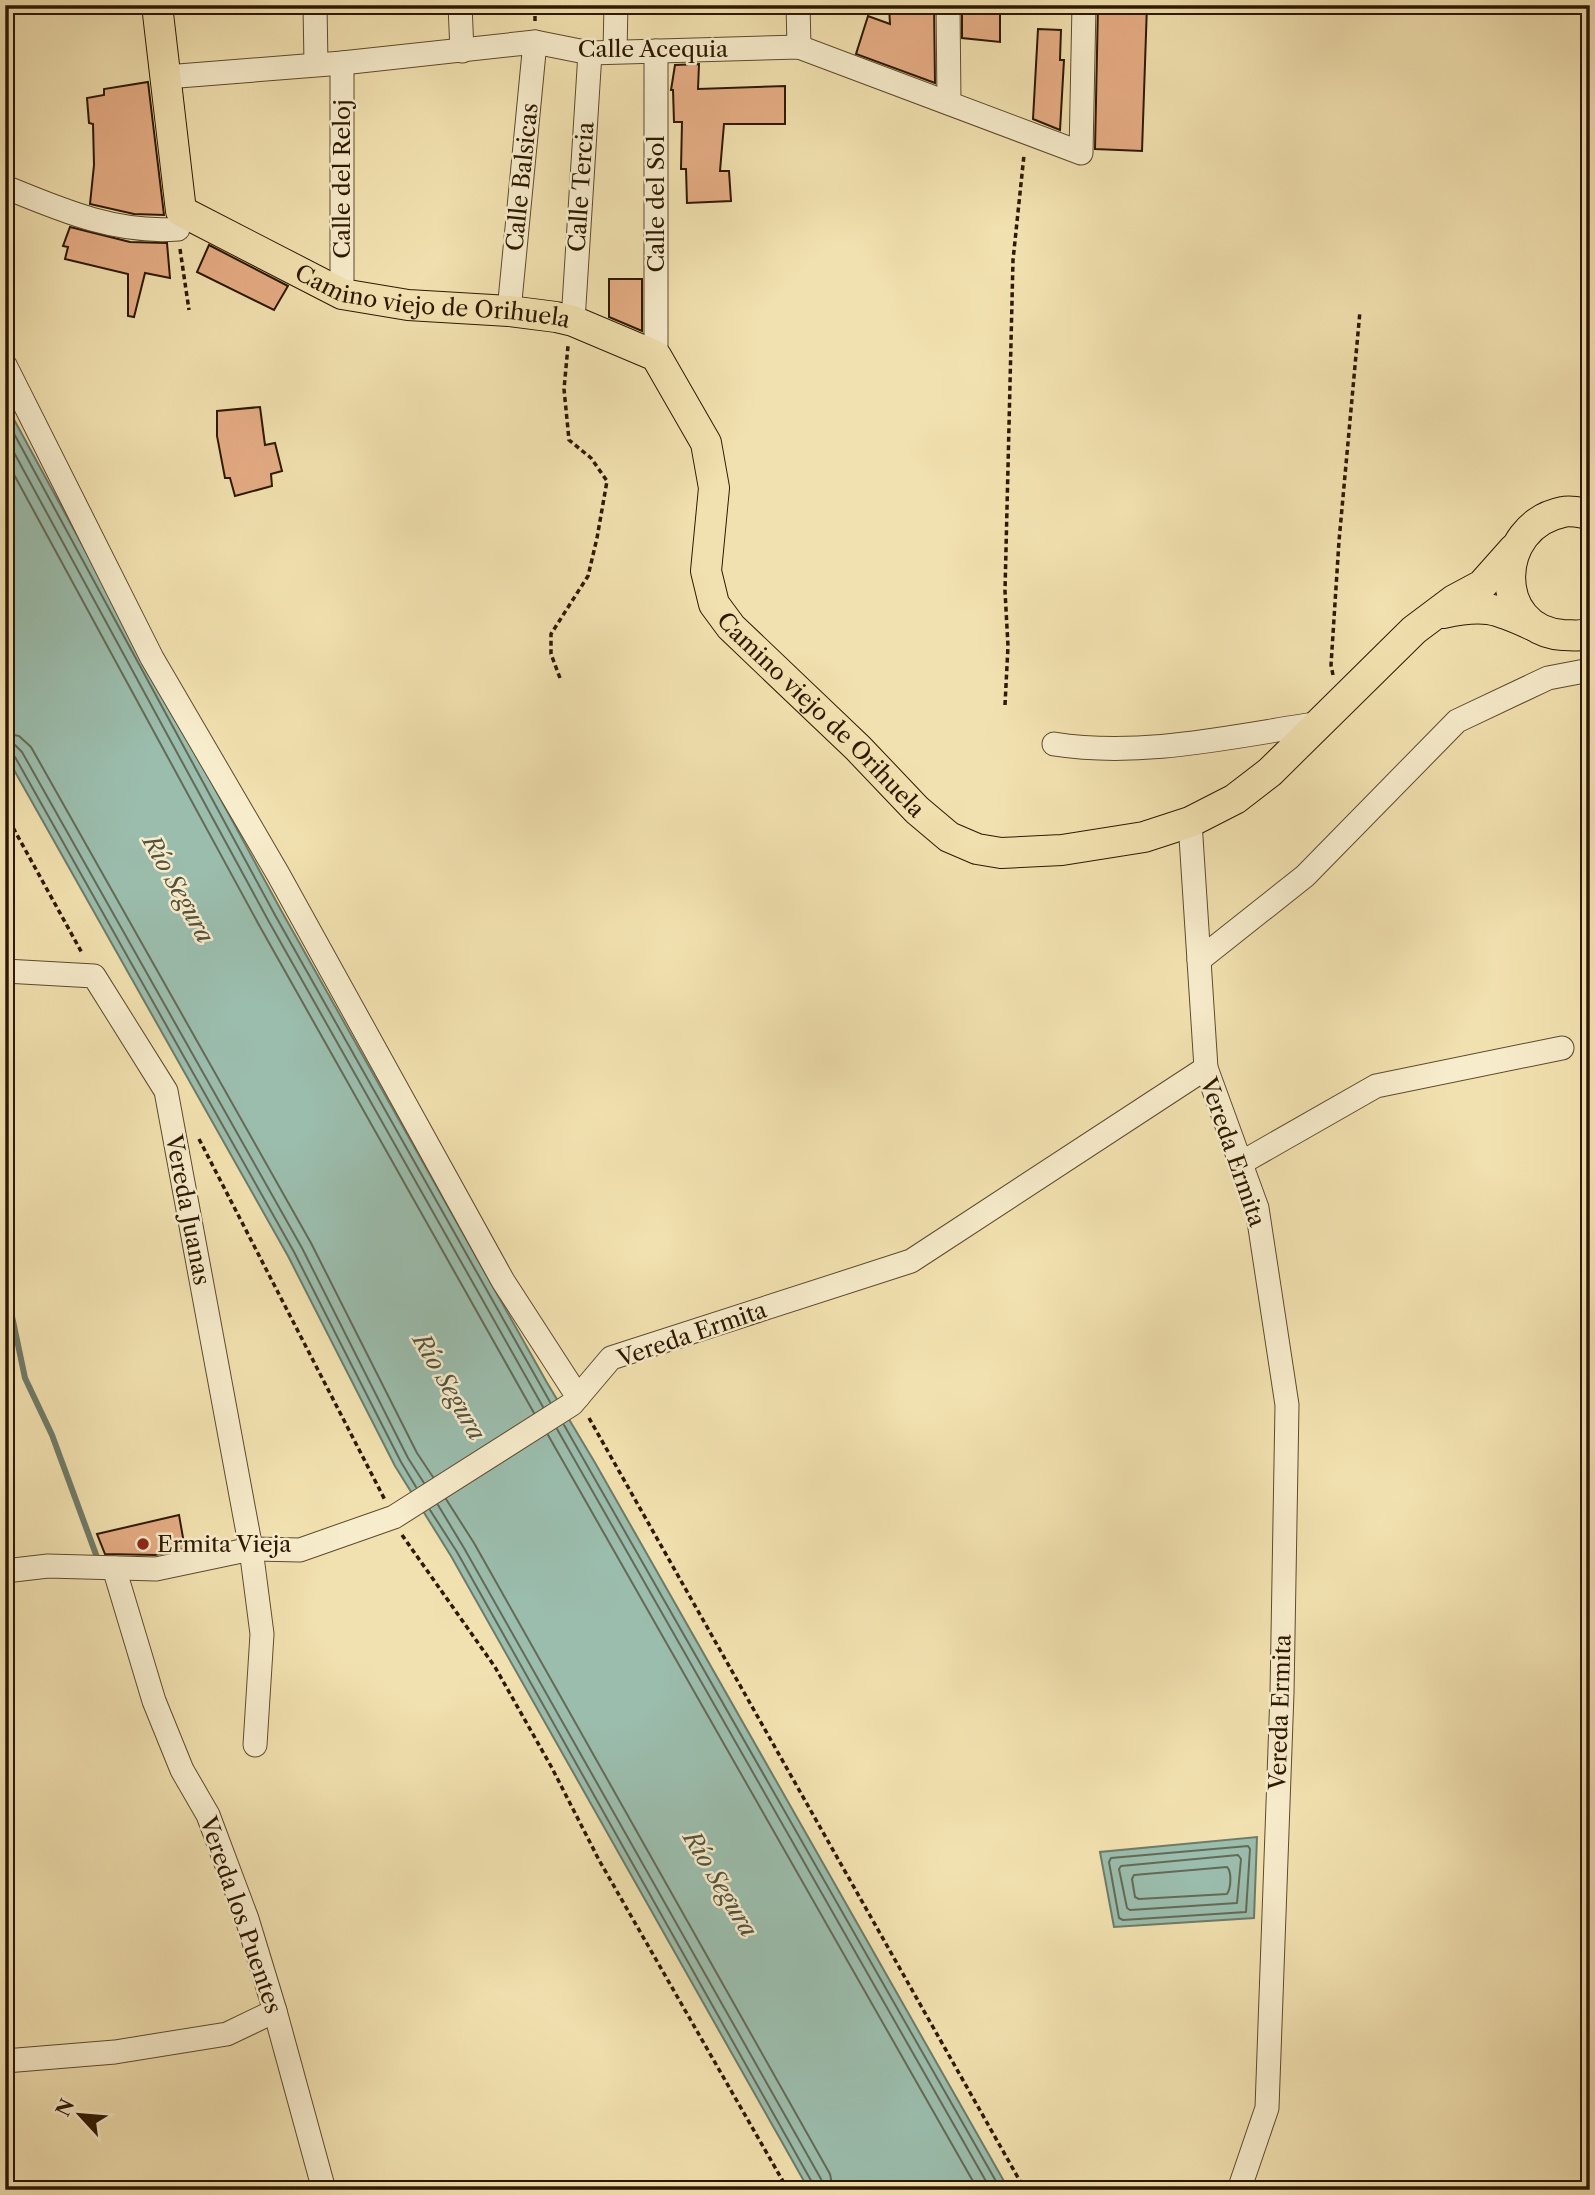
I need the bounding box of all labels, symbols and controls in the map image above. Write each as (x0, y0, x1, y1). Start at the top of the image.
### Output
street label: Calle Acequia (578, 35, 729, 63)
street label: Calle del Reloj (328, 99, 356, 259)
street label: Calle Balsicas (500, 102, 544, 252)
street label: Calle Tercia (562, 120, 600, 253)
street label: Calle del Sol (642, 135, 670, 273)
street label: Camino viejo de Orihuela (290, 258, 574, 334)
street label: Camino viejo de Orihuela (711, 607, 931, 824)
water label: Río Segura (136, 828, 220, 948)
street label: Vereda Ermita (1194, 1073, 1272, 1231)
street label: Vereda Juanas (160, 1132, 216, 1288)
street label: Vereda Ermita (613, 1295, 771, 1373)
water label: Río Segura (406, 1326, 492, 1445)
place label: Ermita Vieja (157, 1530, 292, 1558)
marker: Ermita Vieja (135, 1536, 151, 1552)
street label: Vereda Ermita (1263, 1633, 1297, 1791)
street label: Vereda los Puentes (194, 1812, 288, 2017)
water label: Río Segura (676, 1824, 763, 1942)
north arrow (46, 2080, 116, 2150)
text: N (51, 2095, 79, 2120)

